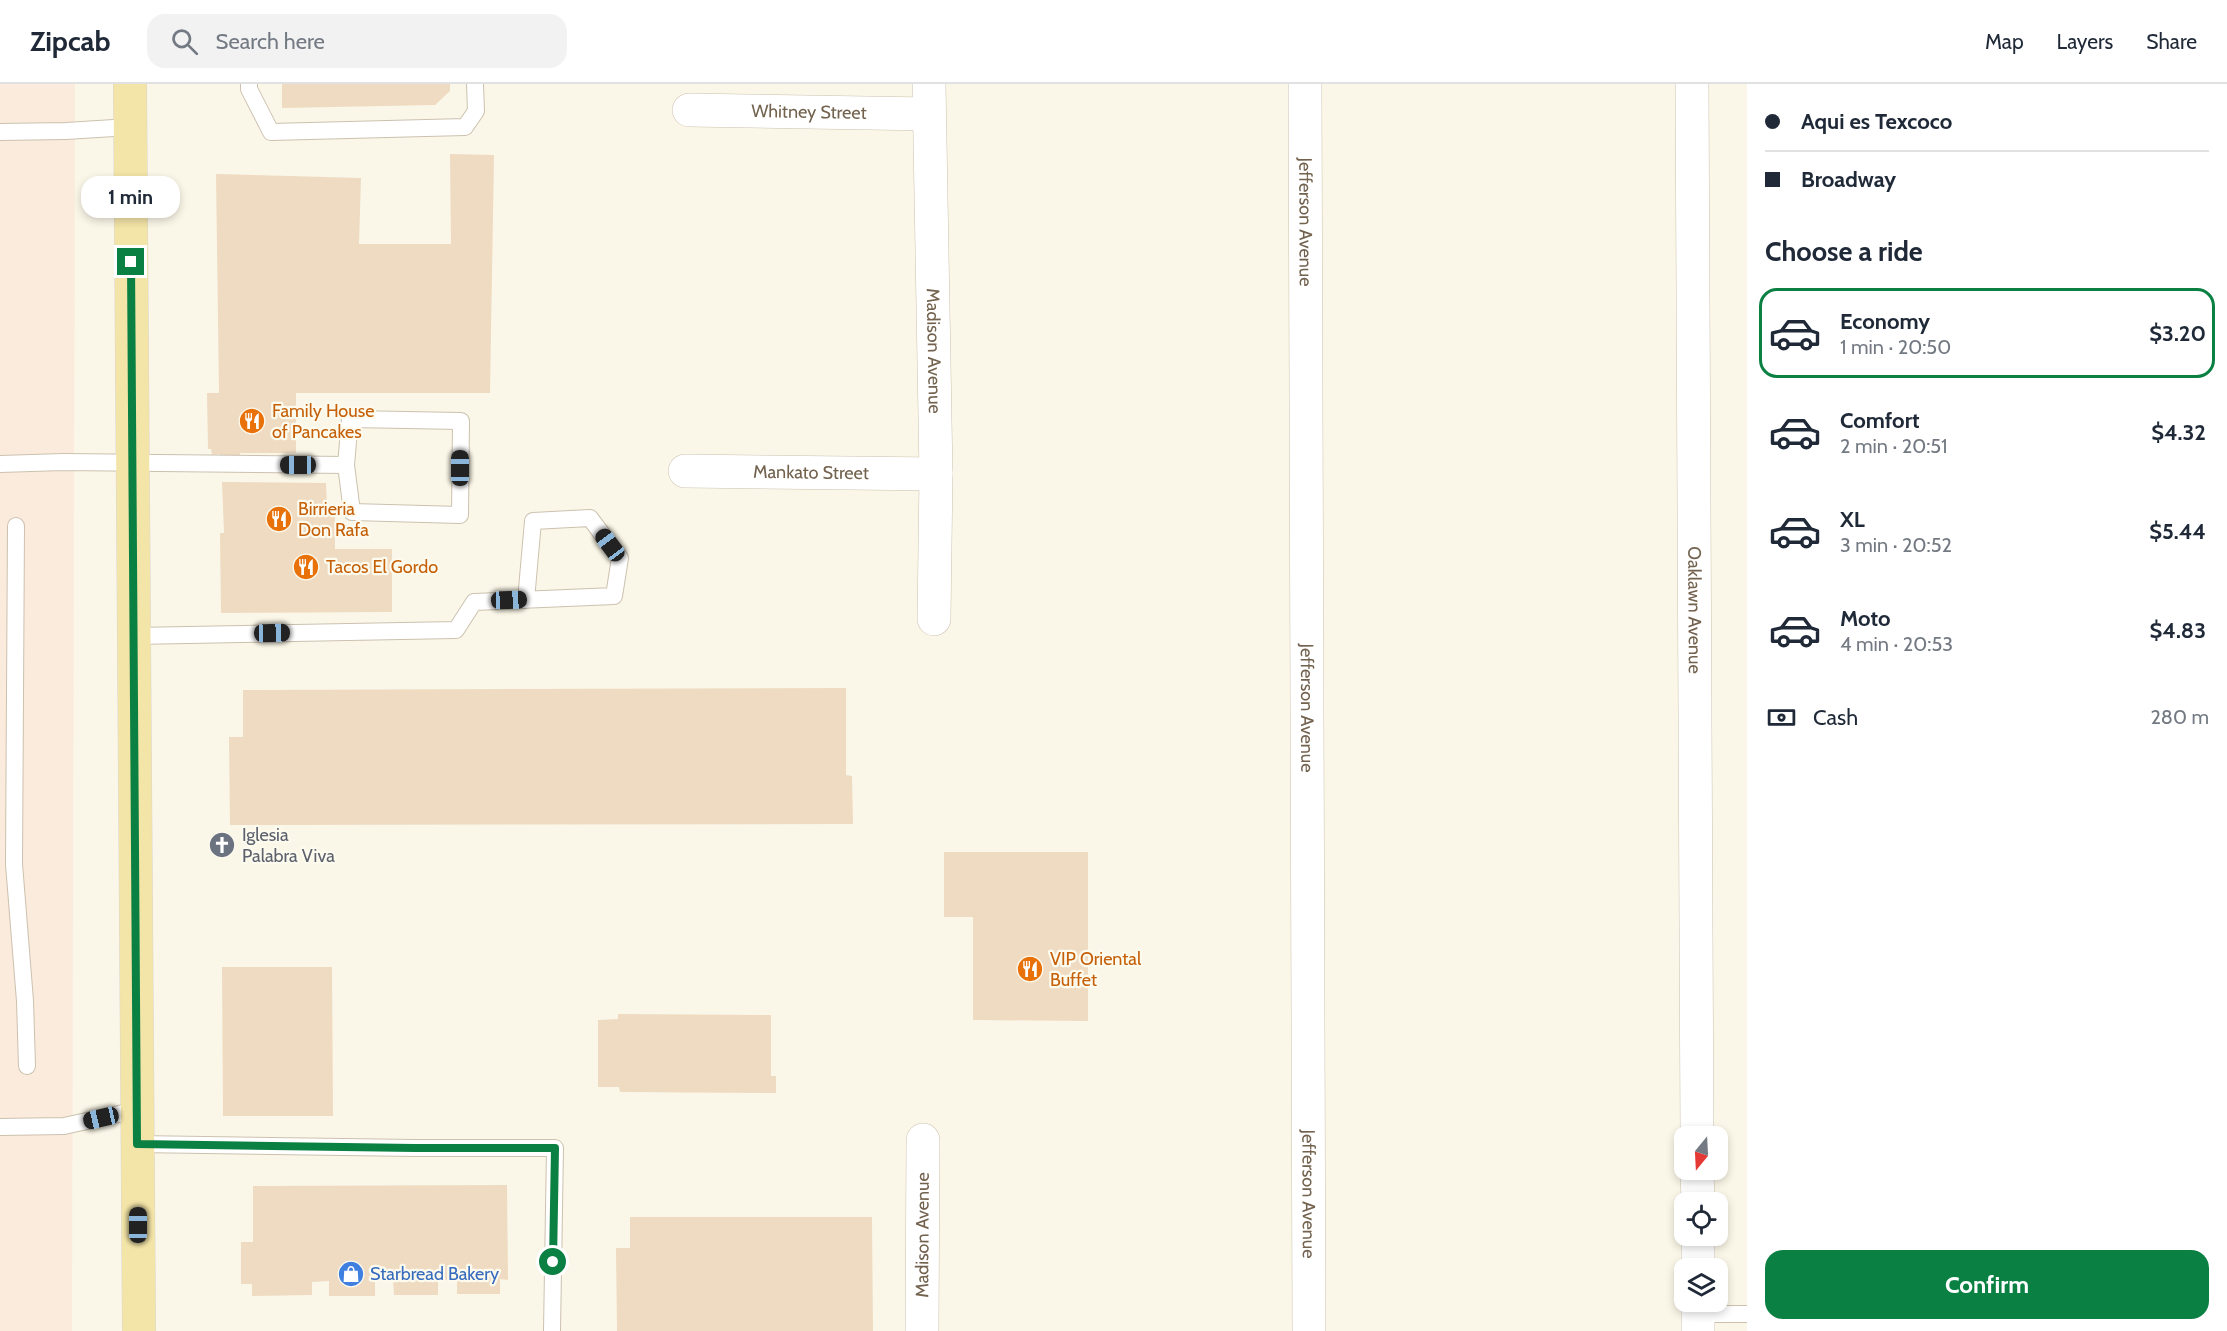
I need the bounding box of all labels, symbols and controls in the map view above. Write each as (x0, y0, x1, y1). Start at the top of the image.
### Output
search box (147, 14, 567, 68)
text: Zipcab (30, 24, 111, 58)
icon: search (168, 25, 201, 58)
text: Search here (216, 28, 325, 55)
text: Map (1985, 29, 2024, 54)
text: Layers (2057, 29, 2113, 54)
text: Share (2146, 29, 2197, 54)
street label: Whitney Street (751, 100, 867, 124)
text: Aqui es Texcoco (1801, 108, 1952, 135)
street label: Jefferson Avenue (1294, 157, 1317, 286)
text: Broadway (1801, 166, 1896, 193)
callout: 1 min (82, 175, 180, 217)
text: 1 min (108, 185, 153, 209)
text: Choose a ride (1765, 235, 1923, 268)
route end (117, 248, 144, 275)
street label: Madison Avenue (922, 288, 946, 414)
icon: car (1768, 306, 1822, 360)
text: Economy (1840, 308, 1930, 335)
text: $3.20 (2149, 320, 2206, 347)
text: 1 min · 20:50 (1840, 335, 1951, 359)
place label: Family House of Pancakes (272, 400, 374, 443)
icon: car (1768, 405, 1822, 459)
restaurant icon: Family House of Pancakes (237, 406, 267, 436)
text: Comfort (1840, 407, 1919, 434)
text: $4.32 (2151, 419, 2206, 446)
text: 2 min · 20:51 (1840, 434, 1948, 458)
car (451, 450, 469, 486)
car (280, 456, 316, 474)
street label: Mankato Street (753, 461, 869, 484)
place label: Birrieria Don Rafa (298, 498, 369, 541)
restaurant icon: Birrieria Don Rafa (264, 504, 294, 534)
icon: car (1768, 504, 1822, 558)
text: XL (1840, 506, 1865, 533)
text: $5.44 (2149, 518, 2206, 545)
car (592, 525, 628, 565)
text: 3 min · 20:52 (1840, 533, 1952, 557)
street label: Oaklawn Avenue (1683, 546, 1706, 674)
restaurant icon: Tacos El Gordo (291, 552, 321, 582)
place label: Tacos El Gordo (326, 556, 438, 578)
car (491, 590, 527, 610)
icon: car (1768, 603, 1822, 657)
text: Moto (1840, 605, 1891, 632)
text: $4.83 (2150, 617, 2206, 644)
car (254, 624, 290, 642)
text: 4 min · 20:53 (1840, 632, 1953, 656)
street label: Jefferson Avenue (1296, 643, 1318, 772)
icon: cash (1765, 701, 1798, 734)
text: Cash (1813, 704, 1858, 731)
text: 280 m (2150, 705, 2209, 729)
place label: Iglesia Palabra Viva (242, 824, 335, 867)
church icon: Iglesia Palabra Viva (207, 830, 237, 860)
place label: VIP Oriental Buffet (1050, 948, 1142, 991)
restaurant icon: VIP Oriental Buffet (1015, 954, 1045, 984)
car (81, 1105, 121, 1131)
north arrow (1674, 1126, 1728, 1180)
map controls (1674, 1126, 1728, 1312)
street label: Jefferson Avenue (1297, 1129, 1320, 1258)
street label: Madison Avenue (911, 1172, 934, 1298)
button: locate (1674, 1192, 1728, 1246)
car (129, 1207, 147, 1243)
route start (539, 1248, 566, 1275)
button: Confirm (1765, 1250, 2209, 1319)
button: layers (1674, 1258, 1728, 1312)
shop icon: Starbread Bakery (336, 1259, 366, 1289)
place label: Starbread Bakery (370, 1263, 499, 1285)

